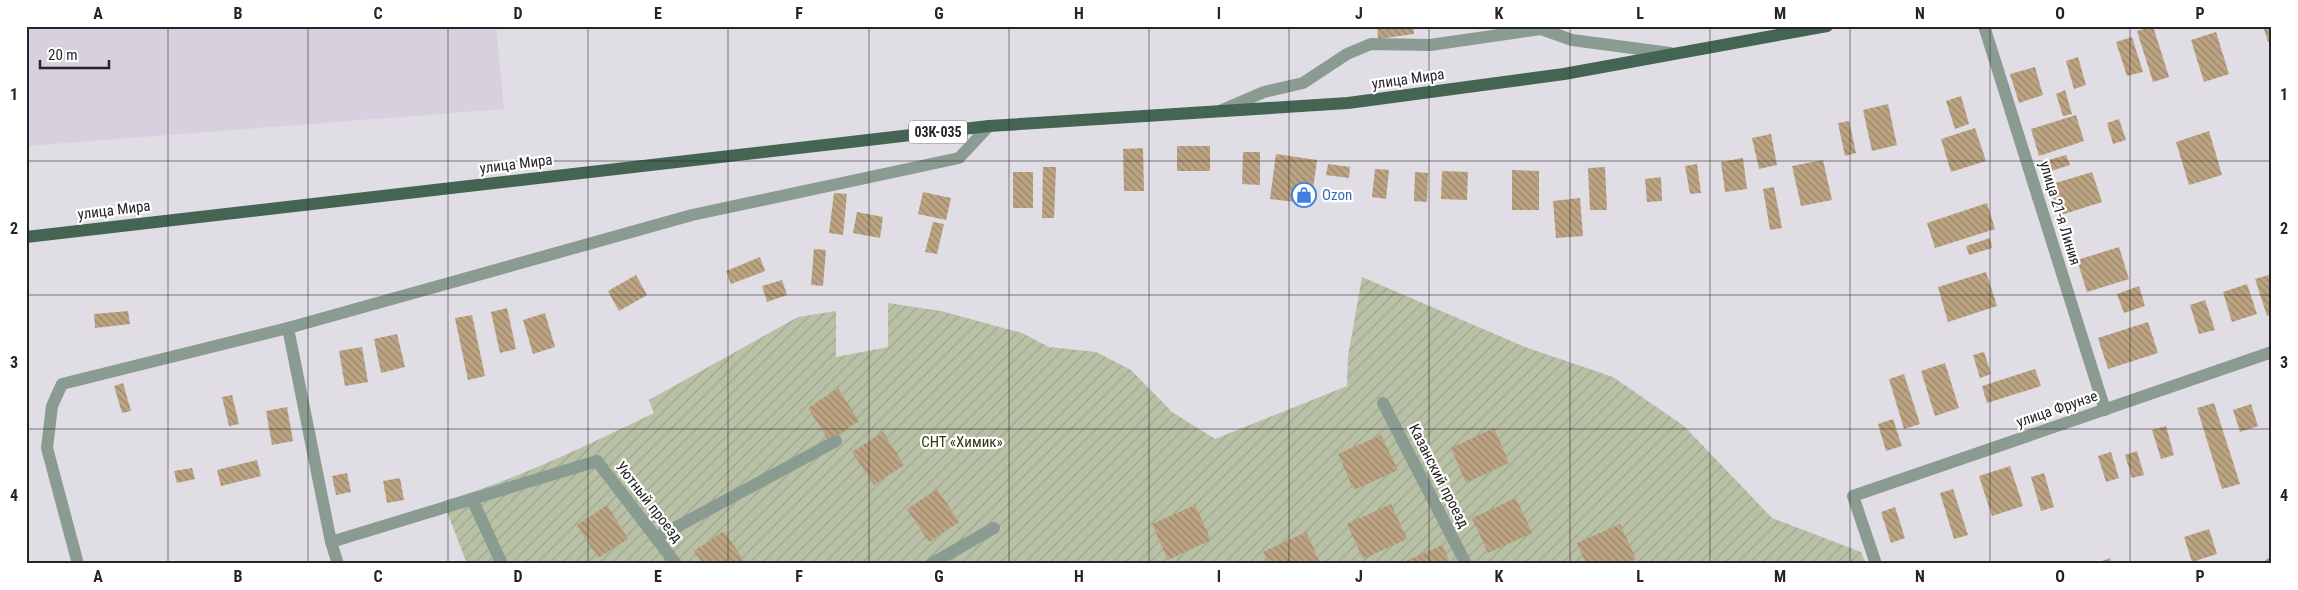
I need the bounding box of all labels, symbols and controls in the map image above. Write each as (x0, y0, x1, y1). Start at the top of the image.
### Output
text: A (93, 4, 103, 23)
text: B (234, 4, 243, 23)
text: C (373, 4, 383, 23)
text: D (513, 4, 523, 23)
text: E (654, 4, 662, 23)
text: F (795, 4, 803, 23)
text: G (934, 4, 944, 23)
text: H (1074, 4, 1084, 23)
text: I (1217, 4, 1221, 23)
text: J (1355, 4, 1363, 23)
text: K (1495, 4, 1504, 23)
text: L (1636, 4, 1644, 23)
text: M (1774, 4, 1786, 23)
text: N (1915, 4, 1925, 23)
text: O (2055, 4, 2065, 23)
text: P (2195, 4, 2205, 23)
scale bar (40, 38, 109, 70)
text: 20 m (48, 46, 78, 64)
street label: улица Мира (1370, 65, 1446, 93)
text: 1 (10, 85, 18, 104)
text: 1 (2280, 85, 2288, 104)
road number: 03К-035 (909, 120, 967, 144)
street label: улица Мира (479, 151, 553, 177)
street label: улица 21-я Линия (2036, 159, 2084, 267)
shop icon: Ozon (1291, 182, 1317, 208)
place label: Ozon (1322, 186, 1352, 204)
street label: улица Мира (77, 197, 151, 223)
text: 2 (10, 219, 18, 238)
text: 2 (2280, 219, 2288, 238)
text: 3 (10, 353, 18, 372)
text: 3 (2280, 353, 2288, 372)
street label: улица Фрунзе (2014, 387, 2100, 431)
street label: Казанский проезд (1405, 421, 1473, 531)
park label: СНТ «Химик» (921, 433, 1003, 451)
street label: Уютный проезд (612, 458, 686, 546)
text: 4 (10, 486, 18, 505)
text: 4 (2280, 486, 2288, 505)
text: A (93, 567, 103, 586)
text: B (234, 567, 243, 586)
text: C (373, 567, 383, 586)
text: D (513, 567, 523, 586)
text: E (654, 567, 662, 586)
text: F (795, 567, 803, 586)
text: G (934, 567, 944, 586)
text: H (1074, 567, 1084, 586)
text: I (1217, 567, 1221, 586)
text: J (1355, 567, 1363, 586)
text: K (1495, 567, 1504, 586)
text: L (1636, 567, 1644, 586)
text: M (1774, 567, 1786, 586)
text: N (1915, 567, 1925, 586)
text: O (2055, 567, 2065, 586)
text: P (2195, 567, 2205, 586)

